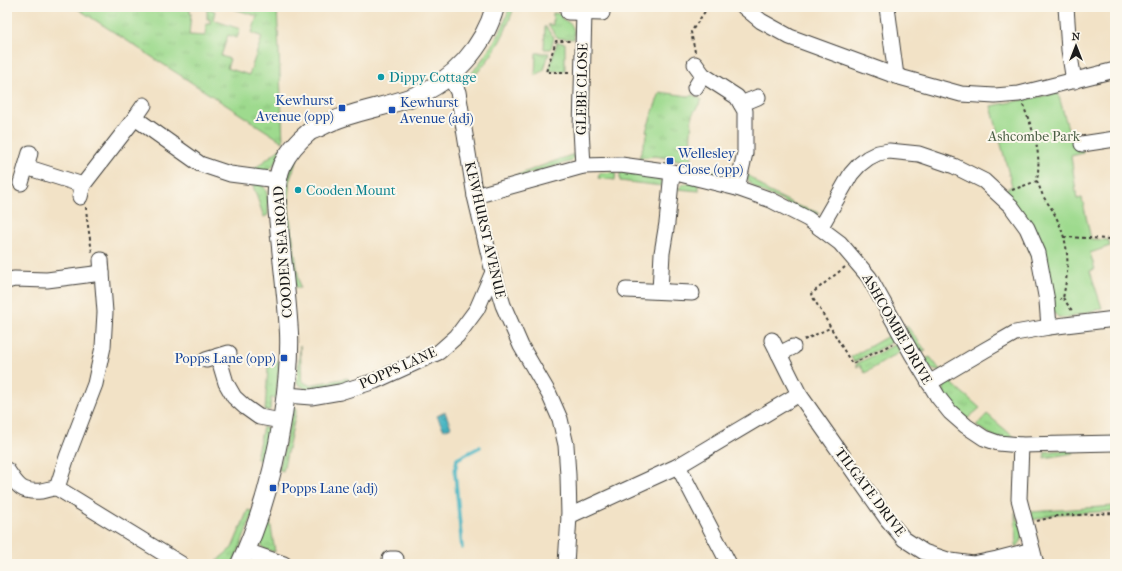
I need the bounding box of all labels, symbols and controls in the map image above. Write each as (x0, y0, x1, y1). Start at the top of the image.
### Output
north arrow (1056, 26, 1096, 66)
text: N (1072, 30, 1081, 43)
street label: GLEBE CLOSE (573, 42, 591, 135)
place label: Dippy Cottage (389, 69, 477, 86)
marker: Dippy Cottage (376, 72, 386, 82)
place label: Kewhurst Avenue (opp) (255, 92, 334, 125)
place label: Kewhurst Avenue (adj) (399, 94, 474, 127)
marker: Kewhurst Avenue (opp) (337, 103, 347, 113)
marker: Kewhurst Avenue (adj) (387, 105, 397, 115)
park label: Ashcombe Park (987, 128, 1081, 145)
place label: Wellesley Close (opp) (677, 145, 744, 178)
marker: Wellesley Close (opp) (665, 156, 675, 166)
street label: KEWHURST AVENUE (461, 160, 509, 301)
place label: Cooden Mount (306, 182, 396, 199)
street label: COODEN SEA ROAD (270, 185, 296, 319)
marker: Cooden Mount (293, 185, 303, 195)
street label: ASHCOMBE DRIVE (858, 270, 936, 388)
street label: POPPS LANE (356, 343, 440, 393)
place label: Popps Lane (opp) (174, 350, 276, 367)
marker: Popps Lane (opp) (279, 353, 289, 363)
street label: TILGATE DRIVE (831, 444, 909, 540)
place label: Popps Lane (adj) (281, 480, 378, 497)
marker: Popps Lane (adj) (268, 483, 278, 493)

